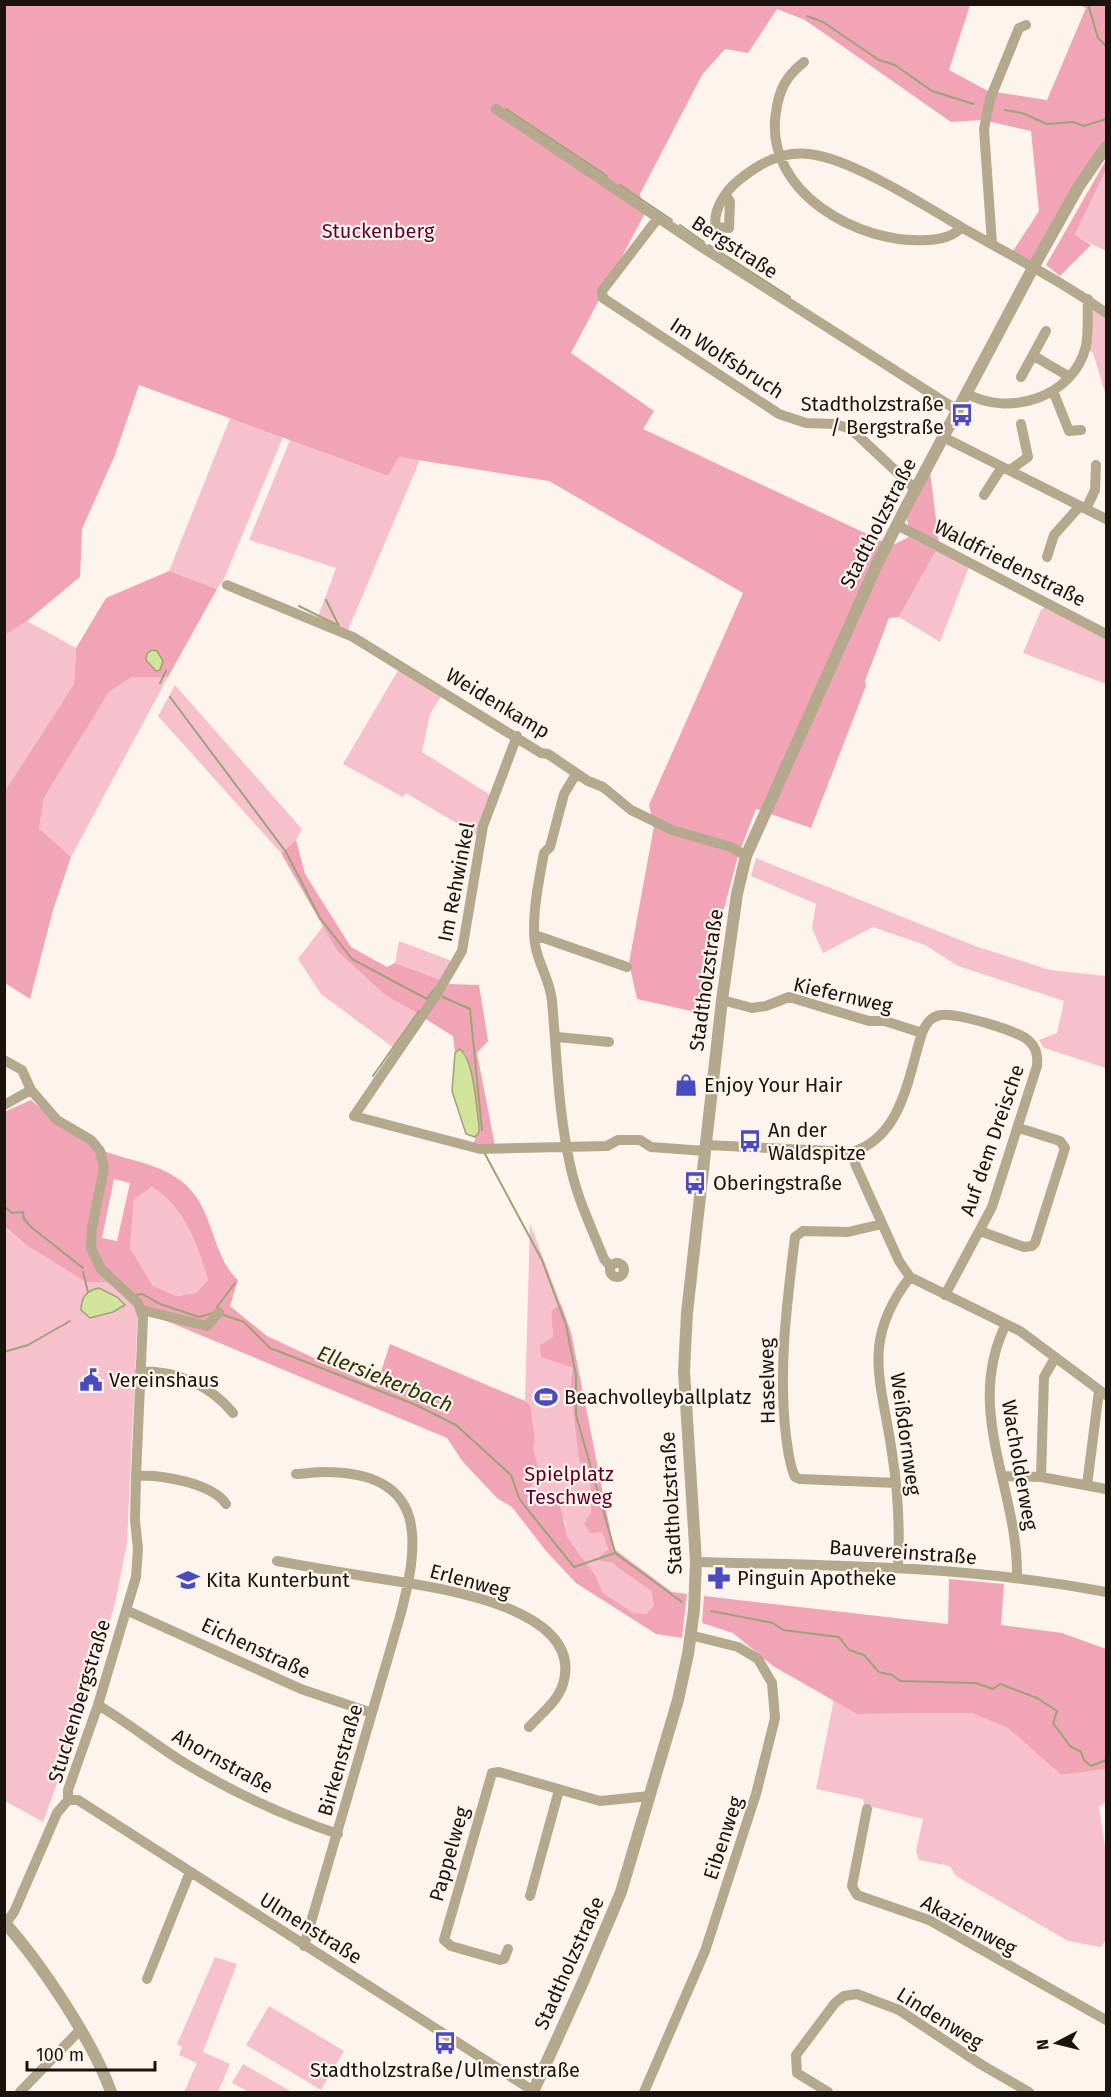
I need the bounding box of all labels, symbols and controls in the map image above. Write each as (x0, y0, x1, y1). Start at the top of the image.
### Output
street label: Bergstraße (687, 210, 783, 284)
park label: Stuckenberg (322, 219, 435, 243)
street label: Im Wolfsbruch (666, 312, 788, 404)
place label: Stadtholzstraße / Bergstraße (801, 392, 944, 439)
bus stop icon: Stadtholzstraße / Bergstraße (949, 402, 975, 428)
street label: Stadtholzstraße (835, 454, 921, 592)
street label: Waldfriedenstraße (930, 514, 1090, 612)
street label: Weidenkamp (442, 663, 554, 743)
street label: Im Rehwinkel (433, 820, 479, 944)
street label: Stadtholzstraße (684, 907, 728, 1053)
street label: Kiefernweg (791, 972, 895, 1018)
street label: Auf dem Dreische (955, 1061, 1029, 1219)
shop icon: Enjoy Your Hair (673, 1072, 699, 1098)
place label: Enjoy Your Hair (704, 1073, 843, 1097)
place label: An der Waldspitze (768, 1118, 866, 1165)
bus stop icon: An der Waldspitze (737, 1128, 763, 1154)
bus stop icon: Oberingstraße (682, 1170, 708, 1196)
place label: Oberingstraße (713, 1171, 842, 1195)
street label: Haselweg (754, 1337, 780, 1424)
water label: Ellersiekerbach (313, 1340, 457, 1418)
public building icon: Vereinshaus (78, 1367, 104, 1393)
place label: Vereinshaus (109, 1368, 219, 1392)
street label: Weißdornweg (886, 1371, 927, 1497)
sports icon: Beachvolleyballplatz (533, 1384, 559, 1410)
place label: Beachvolleyballplatz (564, 1385, 751, 1409)
street label: Wacholderweg (997, 1398, 1043, 1533)
street label: Stadtholzstraße (655, 1431, 687, 1575)
park label: Spielplatz Teschweg (524, 1462, 614, 1509)
street label: Bauvereinstraße (828, 1535, 978, 1569)
street label: Erlenweg (427, 1559, 513, 1603)
pharmacy icon: Pinguin Apotheke (706, 1565, 732, 1591)
place label: Pinguin Apotheke (737, 1566, 896, 1590)
school or university icon: Kita Kunterbunt (175, 1567, 201, 1593)
place label: Kita Kunterbunt (206, 1568, 350, 1592)
street label: Eichenstraße (198, 1612, 314, 1684)
street label: Stuckenbergstraße (43, 1616, 115, 1786)
street label: Birkenstraße (313, 1701, 367, 1819)
street label: Ahornstraße (168, 1723, 278, 1799)
street label: Eibenweg (698, 1793, 748, 1883)
street label: Pappelweg (424, 1803, 474, 1904)
street label: Ulmenstraße (255, 1887, 367, 1969)
street label: Akazienweg (917, 1890, 1021, 1961)
street label: Stadtholzstraße (529, 1893, 609, 2033)
street label: Lindenweg (892, 1982, 988, 2054)
north arrow (1027, 2013, 1087, 2073)
bus stop icon: Stadtholzstraße/Ulmenstraße (432, 2030, 458, 2056)
scale bar (27, 2034, 154, 2072)
text: N (1033, 2038, 1053, 2051)
text: 100 m (36, 2044, 84, 2066)
place label: Stadtholzstraße/Ulmenstraße (310, 2058, 580, 2082)

